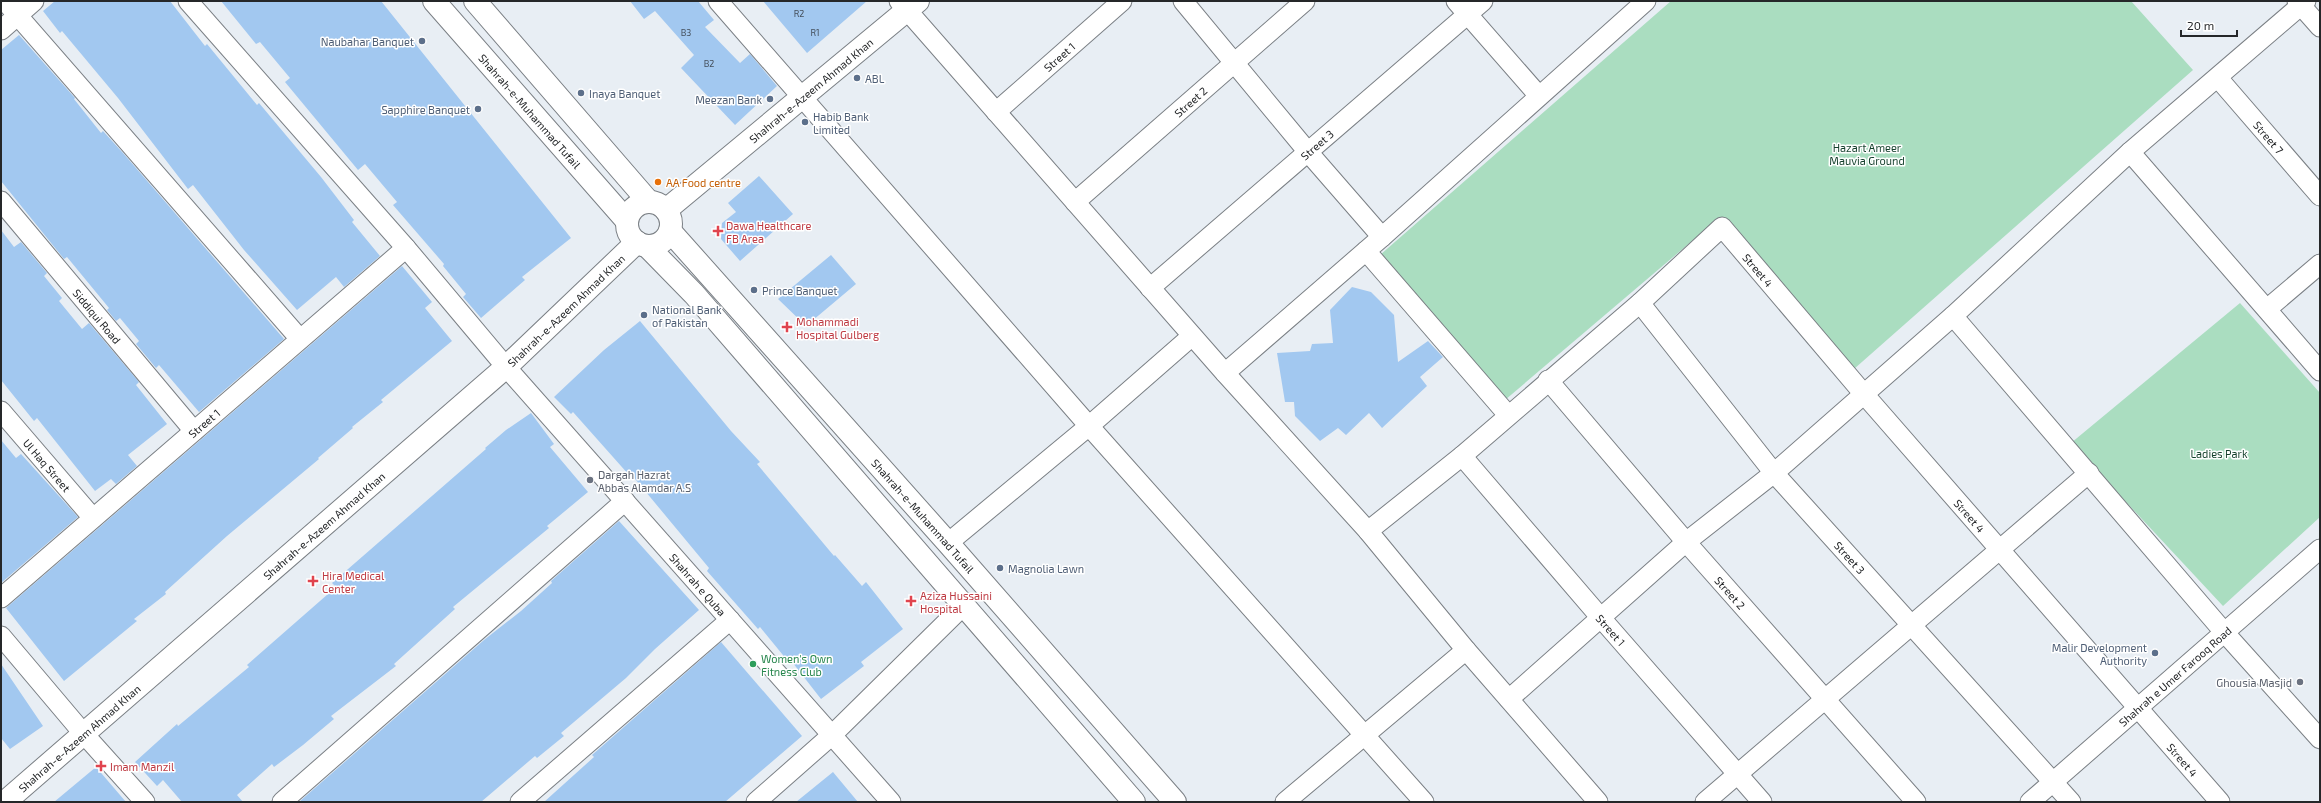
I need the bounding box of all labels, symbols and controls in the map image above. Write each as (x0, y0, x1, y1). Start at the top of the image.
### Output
house number: R2 (794, 8, 804, 19)
scale bar (2181, 12, 2237, 38)
text: 20 m (2187, 18, 2214, 32)
house number: B3 (681, 27, 691, 38)
house number: R1 (810, 27, 820, 38)
place label: Naubahar Banquet (321, 35, 414, 48)
street label: Shahrah-e-Azeem Ahmad Khan (746, 35, 875, 145)
marker: Naubahar Banquet (417, 36, 427, 46)
street label: Street 1 (1041, 39, 1077, 74)
street label: Shahrah-e-Muhammad Tufail (477, 51, 584, 171)
house number: B2 (704, 58, 714, 69)
place label: ABL (865, 72, 885, 85)
marker: ABL (852, 73, 862, 83)
street label: Street 2 (1171, 84, 1209, 119)
place label: Inaya Banquet (589, 87, 660, 100)
marker: Inaya Banquet (576, 88, 586, 98)
place label: Meezan Bank (695, 93, 762, 106)
marker: Meezan Bank (765, 94, 775, 104)
place label: Sapphire Banquet (381, 103, 470, 116)
marker: Sapphire Banquet (473, 104, 483, 114)
place label: Habib Bank Limited (813, 110, 869, 136)
marker: Habib Bank Limited (800, 117, 810, 127)
street label: Street 7 (2251, 118, 2287, 156)
street label: Street 3 (1298, 127, 1336, 162)
park label: Hazart Ameer Mauvia Ground (1829, 141, 1905, 167)
place label: AA Food centre (666, 176, 741, 189)
marker: AA Food centre (653, 177, 663, 187)
place label: Dawa Healthcare FB Area (726, 219, 812, 245)
marker: Dawa Healthcare FB Area (713, 226, 723, 236)
street label: Street 4 (1741, 250, 1776, 289)
street label: Shahrah-e-Azeem Ahmad Khan (504, 251, 627, 369)
place label: Prince Banquet (762, 284, 838, 297)
marker: Prince Banquet (749, 285, 759, 295)
street label: Siddiqui Road (71, 286, 124, 346)
place label: National Bank of Pakistan (652, 303, 722, 329)
marker: National Bank of Pakistan (639, 310, 649, 320)
place label: Mohammadi Hospital Gulberg (796, 315, 879, 341)
marker: Mohammadi Hospital Gulberg (781, 321, 793, 333)
street label: Street 1 (185, 406, 222, 440)
street label: Ul Haq Street (21, 436, 74, 494)
park label: Ladies Park (2190, 447, 2248, 460)
street label: Shahrah-e-Muhammad Tufail (869, 456, 978, 576)
place label: Dargah Hazrat Abbas Alamdar A.S (598, 468, 691, 494)
street label: Shahrah-e-Azeem Ahmad Khan (260, 469, 387, 582)
marker: Dargah Hazrat Abbas Alamdar A.S (585, 475, 595, 485)
street label: Street 4 (1952, 496, 1988, 535)
street label: Street 3 (1832, 538, 1868, 576)
street label: Shahrah e Quba (667, 550, 729, 618)
place label: Magnolia Lawn (1008, 562, 1084, 575)
marker: Magnolia Lawn (995, 563, 1005, 573)
place label: Hira Medical Center (322, 569, 385, 595)
street label: Street 2 (1713, 573, 1748, 611)
marker: Hira Medical Center (307, 575, 319, 587)
place label: Aziza Hussaini Hospital (920, 589, 992, 615)
marker: Aziza Hussaini Hospital (905, 595, 917, 607)
street label: Street 1 (1594, 611, 1628, 648)
street label: Shahrah e Umer Farooq Road (2116, 623, 2234, 728)
place label: Malir Development Authority (2052, 641, 2147, 667)
marker: Malir Development Authority (2150, 648, 2160, 658)
place label: Women's Own Fitness Club (761, 652, 832, 678)
marker: Women's Own Fitness Club (748, 659, 758, 669)
place label: Ghousia Masjid (2216, 676, 2292, 690)
marker: Ghousia Masjid (2295, 677, 2305, 687)
street label: Shahrah-e-Azeem Ahmad Khan (15, 681, 143, 794)
street label: Street 4 (2165, 740, 2201, 779)
marker: Imam Manzil (95, 760, 107, 772)
place label: Imam Manzil (110, 760, 175, 773)

